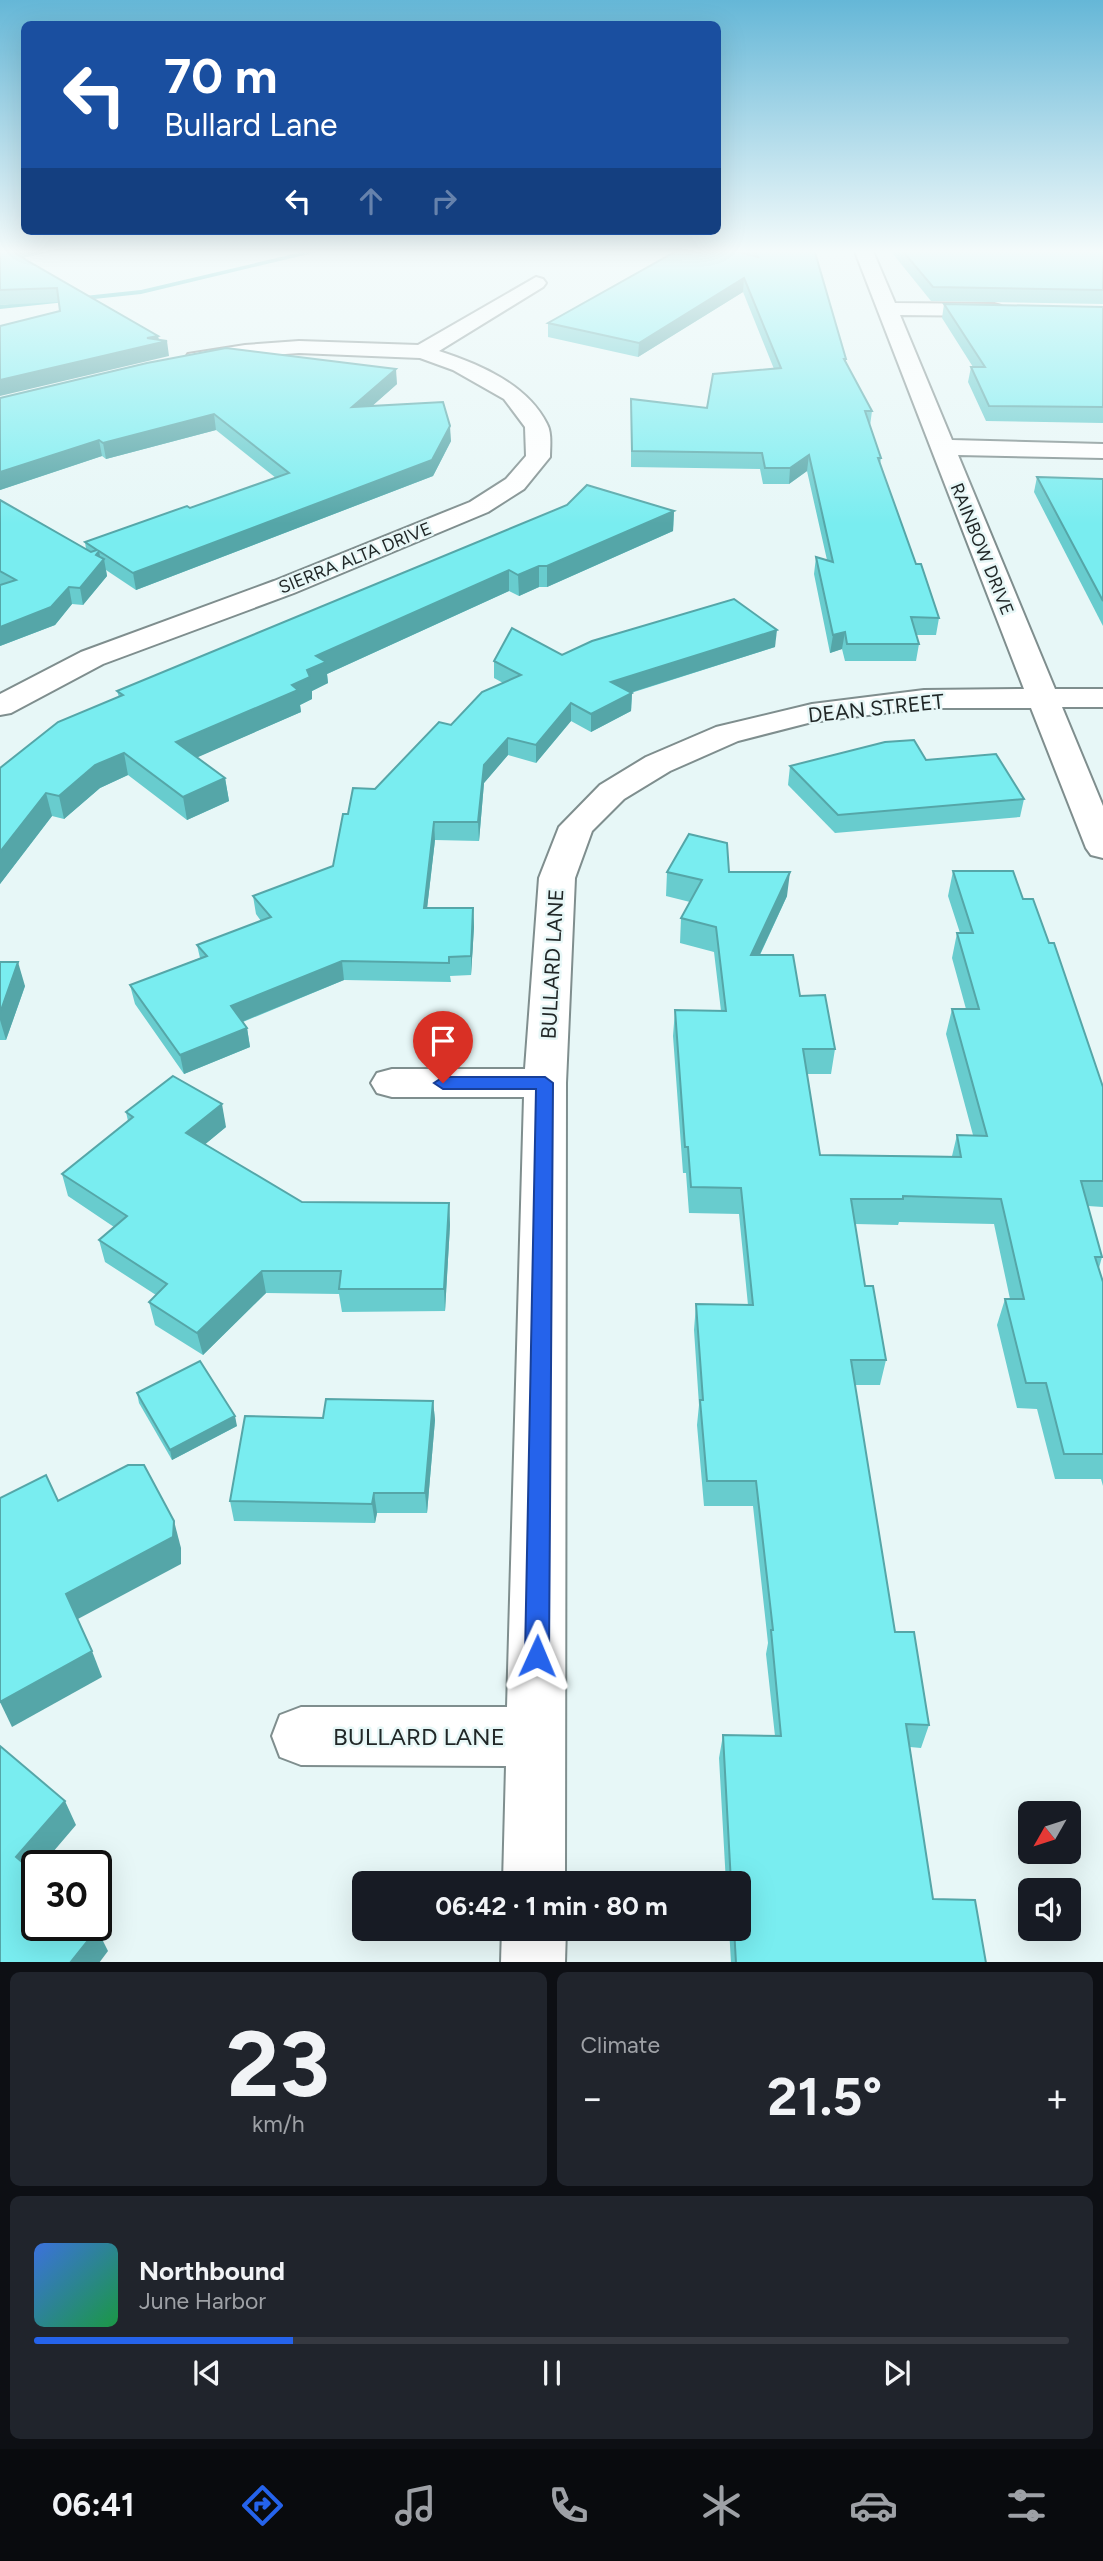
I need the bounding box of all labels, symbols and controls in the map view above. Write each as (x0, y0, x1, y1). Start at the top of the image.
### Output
text: 70 m (164, 46, 277, 105)
icon: left (49, 49, 140, 140)
text: Bullard Lane (164, 106, 338, 144)
icon: left (279, 182, 317, 220)
icon: ahead (352, 182, 390, 220)
icon: right (425, 182, 463, 220)
street label: RAINBOW DRIVE (945, 480, 1019, 618)
street label: SIERRA ALTA DRIVE (275, 517, 435, 599)
street label: DEAN STREET (807, 688, 946, 728)
street label: BULLARD LANE (536, 888, 568, 1040)
pin (413, 1011, 473, 1083)
icon: arrive (424, 1022, 462, 1060)
position arrow (500, 1619, 574, 1693)
street label: BULLARD LANE (333, 1722, 505, 1751)
north arrow (1018, 1801, 1082, 1864)
map controls (1018, 1801, 1081, 1941)
speed limit sign: 30 (21, 1850, 112, 1941)
button: sound (1018, 1878, 1081, 1941)
text: 06:42 · 1 min · 80 m (435, 1890, 668, 1922)
text: 23 (227, 2010, 330, 2119)
text: Climate (581, 2031, 660, 2059)
text: 21.5° (767, 2066, 882, 2128)
text: − (581, 2075, 604, 2121)
text: + (1045, 2075, 1069, 2121)
text: km/h (252, 2110, 305, 2138)
text: Northbound (139, 2255, 285, 2287)
text: June Harbor (139, 2287, 266, 2315)
icon: previous (188, 2354, 226, 2392)
icon: pause (533, 2354, 571, 2392)
icon: next (878, 2354, 916, 2392)
icon: directions (238, 2481, 287, 2530)
icon: music (391, 2481, 440, 2530)
icon: phone (544, 2481, 593, 2530)
icon: climate (697, 2481, 746, 2530)
icon: car (849, 2481, 898, 2530)
icon: filters (1002, 2481, 1051, 2530)
text: 06:41 (52, 2486, 135, 2524)

